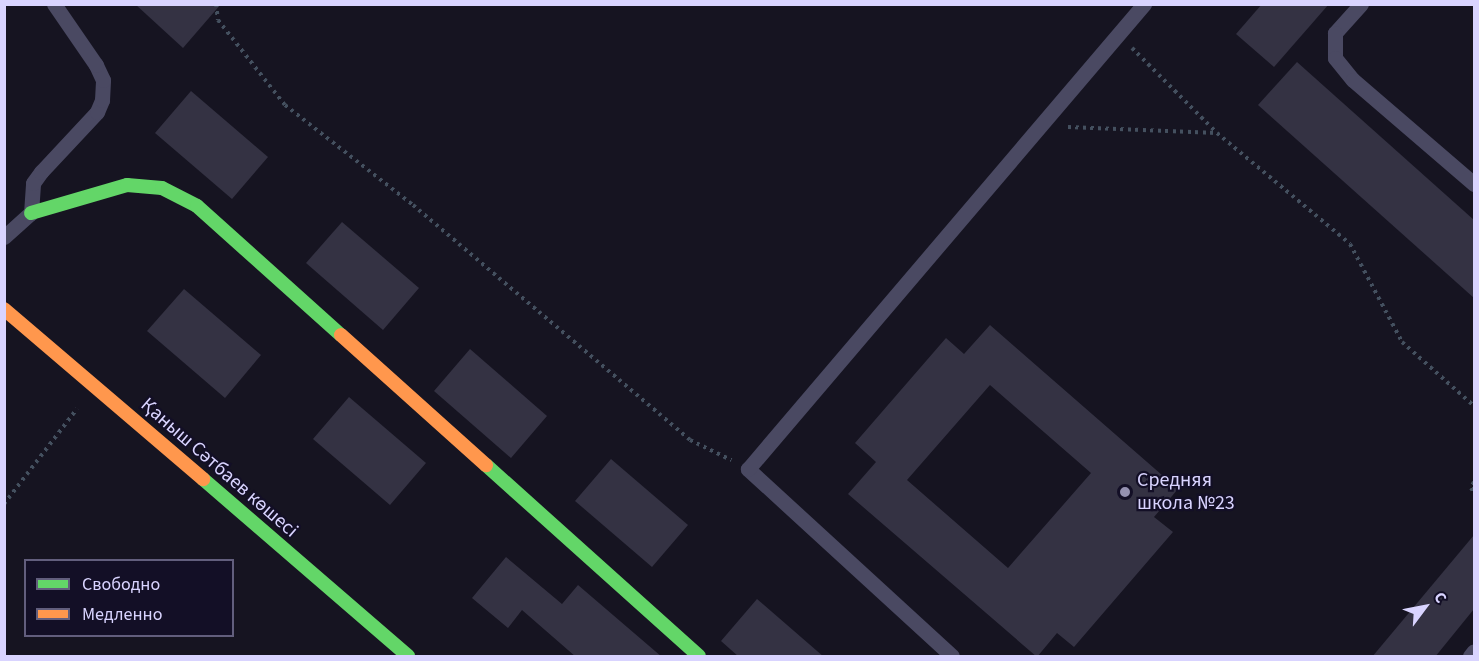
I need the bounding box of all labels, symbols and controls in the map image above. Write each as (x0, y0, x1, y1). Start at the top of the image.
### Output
street label: Қаныш Сәтбаев көшесі (135, 393, 303, 543)
place label: Средняя школа №23 (1137, 468, 1235, 515)
marker: Средняя школа №23 (1118, 485, 1132, 499)
legend (24, 559, 234, 637)
text: Свободно (82, 572, 160, 597)
north arrow (1395, 577, 1455, 637)
text: С (1428, 588, 1452, 607)
text: Медленно (82, 602, 162, 627)

